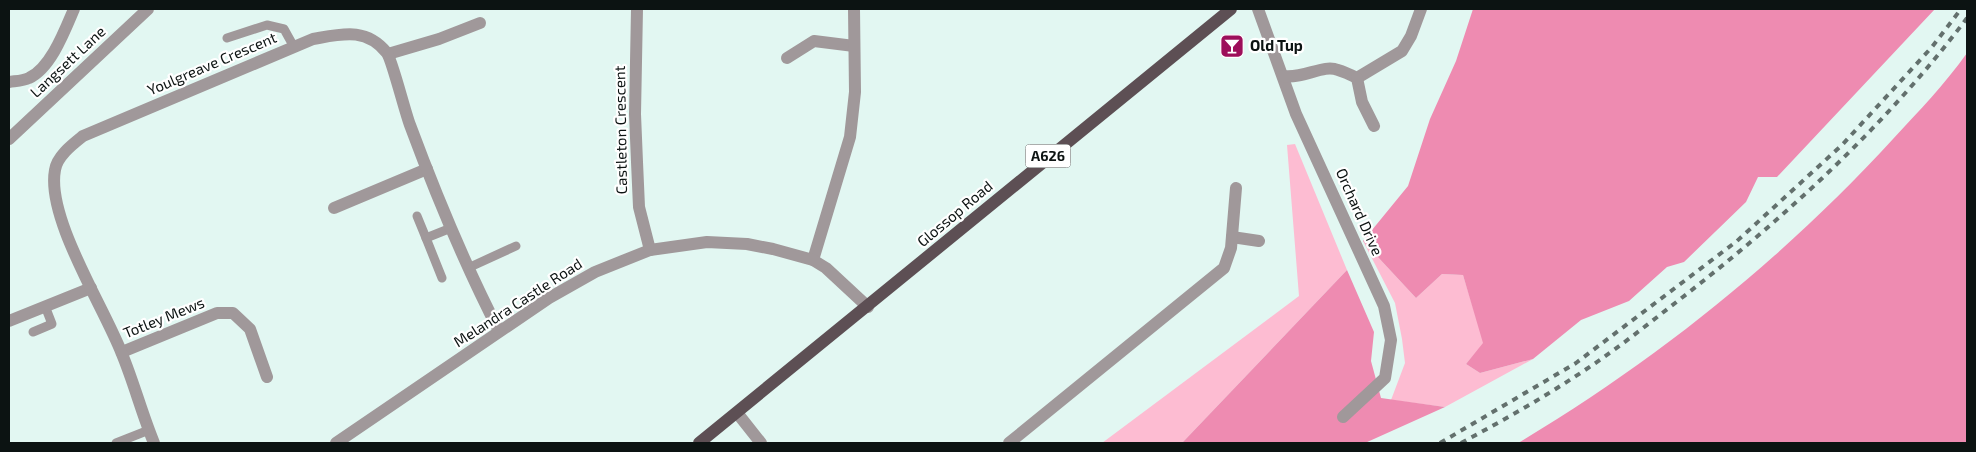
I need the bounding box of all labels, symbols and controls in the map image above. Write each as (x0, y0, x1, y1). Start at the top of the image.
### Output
street label: Langsett Lane (26, 22, 109, 101)
street label: Youlgreave Crescent (144, 28, 279, 98)
bar icon: Old Tup (1219, 33, 1245, 59)
place label: Old Tup (1250, 36, 1303, 54)
street label: Castleton Crescent (610, 65, 630, 195)
road number: A626 (1026, 144, 1070, 168)
street label: Orchard Drive (1333, 165, 1387, 258)
street label: Glossop Road (913, 177, 996, 250)
street label: Melandra Castle Road (450, 254, 585, 350)
street label: Totley Mews (120, 293, 207, 342)

